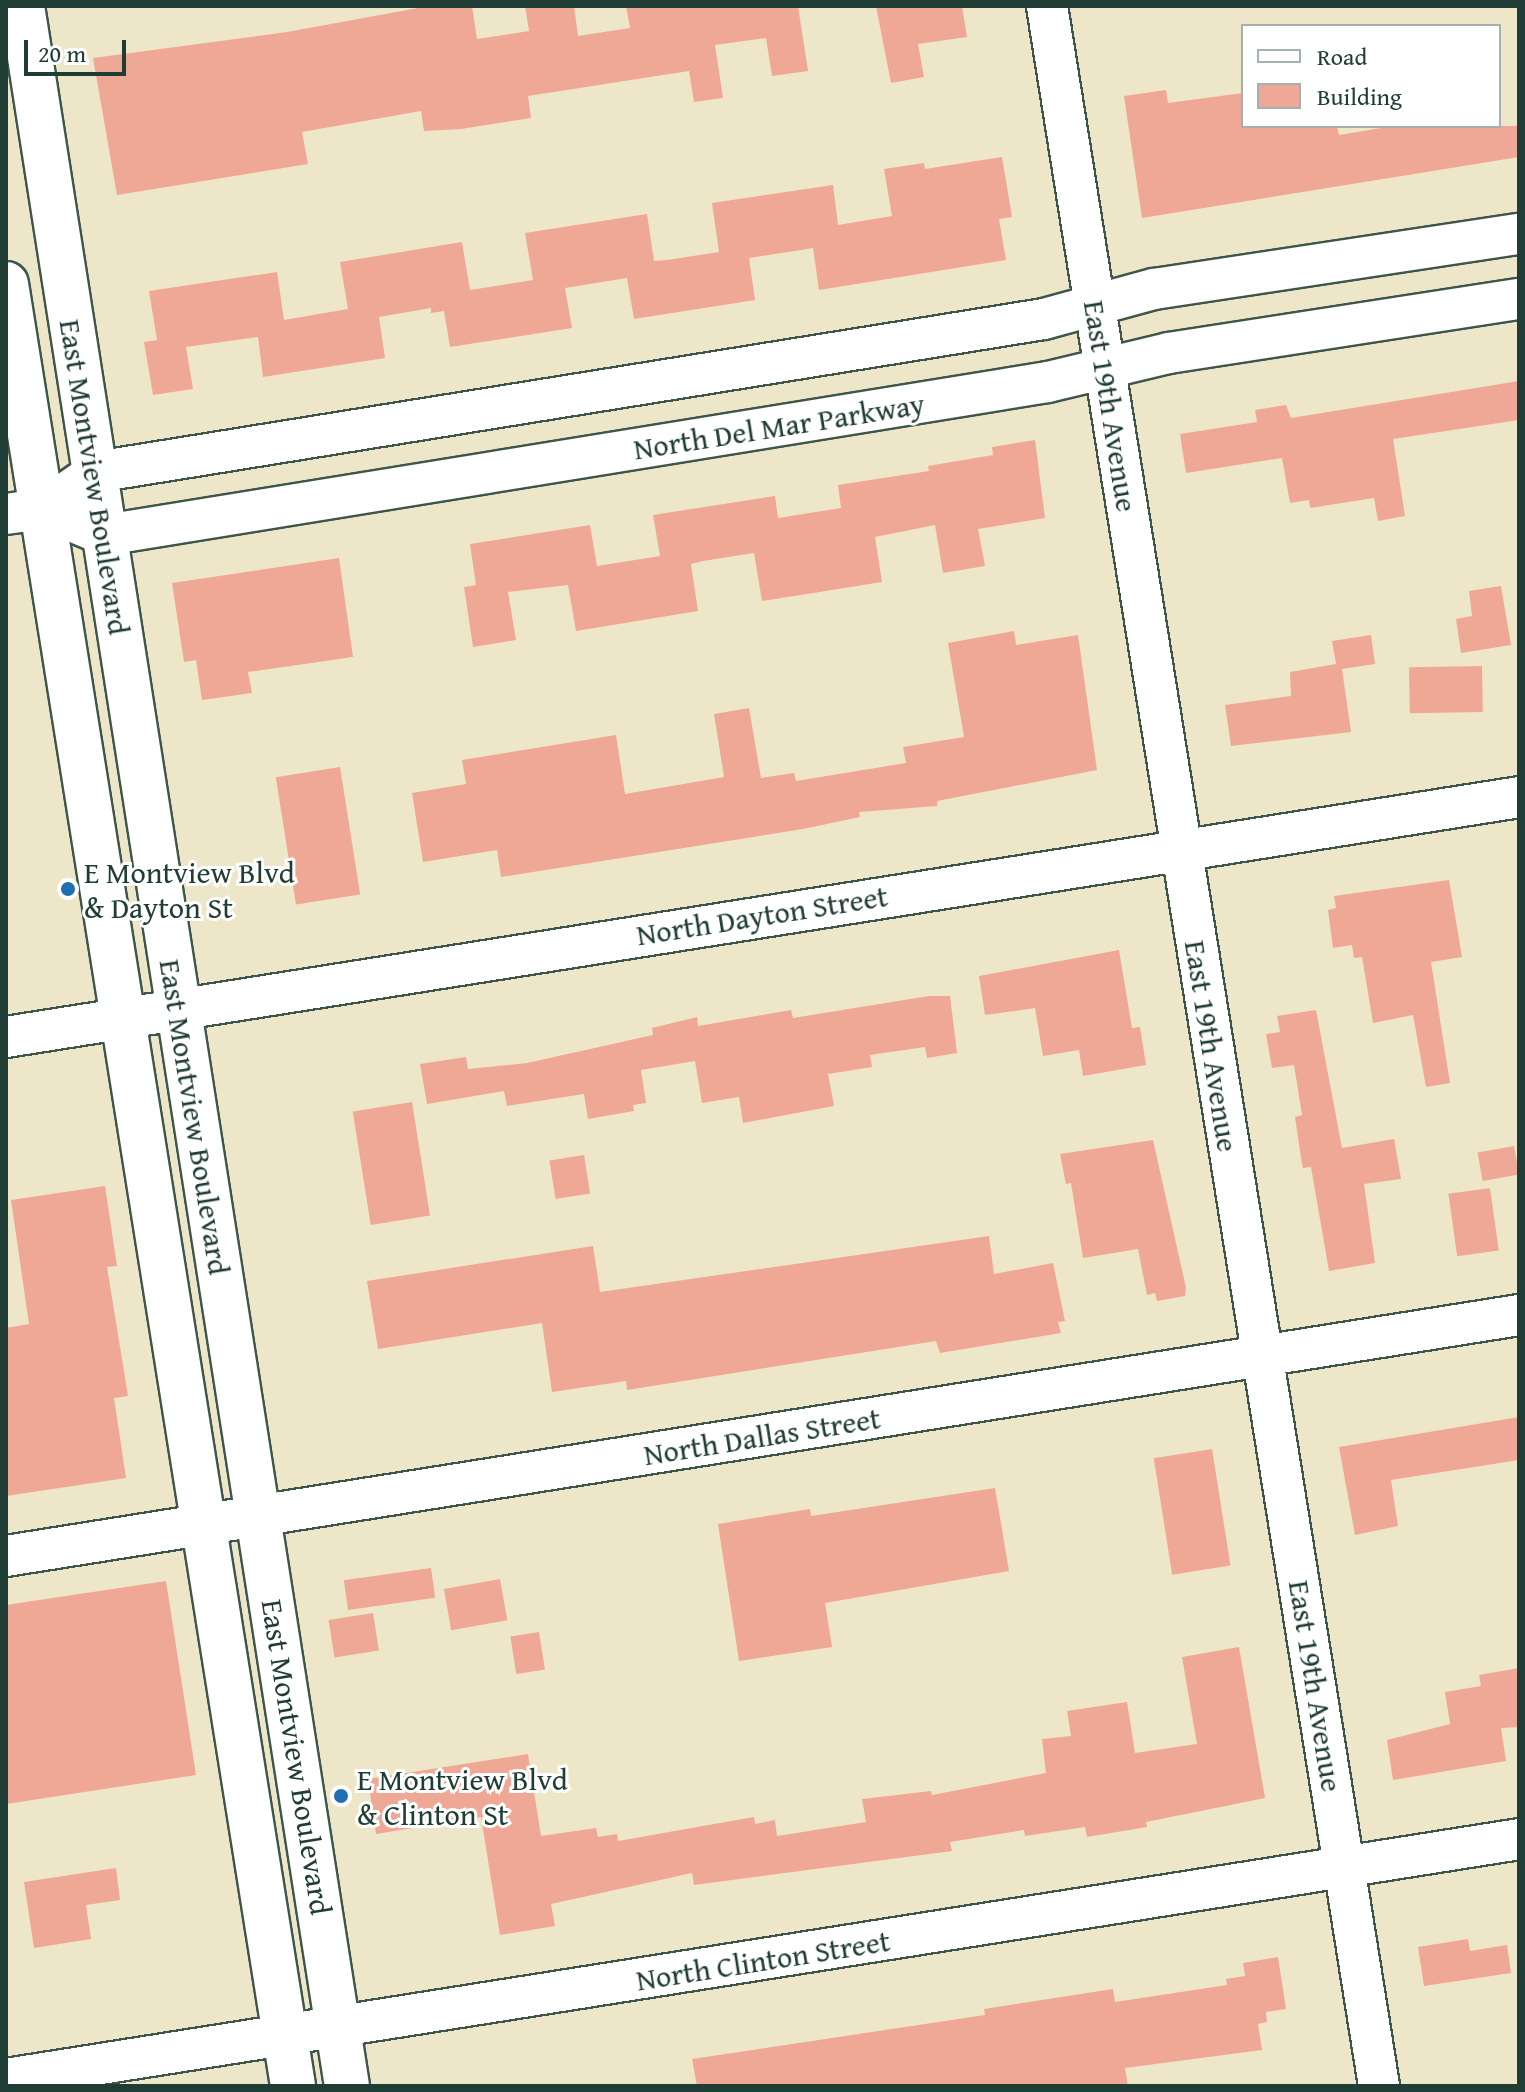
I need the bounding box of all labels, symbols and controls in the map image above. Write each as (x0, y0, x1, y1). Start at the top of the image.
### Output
scale bar (28, 24, 130, 74)
legend (1241, 24, 1501, 128)
text: 20 m (38, 36, 86, 71)
text: Road (1317, 39, 1367, 74)
text: Building (1317, 79, 1402, 114)
street label: East 19th Avenue (1077, 298, 1145, 514)
street label: East Montview Boulevard (52, 317, 138, 637)
street label: North Del Mar Parkway (631, 385, 927, 467)
place label: E Montview Blvd & Dayton St (84, 854, 295, 924)
street label: North Dayton Street (634, 877, 890, 953)
marker: E Montview Blvd & Dayton St (59, 880, 77, 898)
street label: East 19th Avenue (1178, 938, 1246, 1154)
street label: East Montview Boulevard (152, 957, 238, 1277)
street label: North Dallas Street (641, 1400, 883, 1472)
street label: East 19th Avenue (1282, 1578, 1350, 1794)
street label: East Montview Boulevard (254, 1597, 340, 1917)
place label: E Montview Blvd & Clinton St (357, 1761, 568, 1832)
marker: E Montview Blvd & Clinton St (332, 1787, 350, 1805)
street label: North Clinton Street (633, 1922, 893, 1998)

